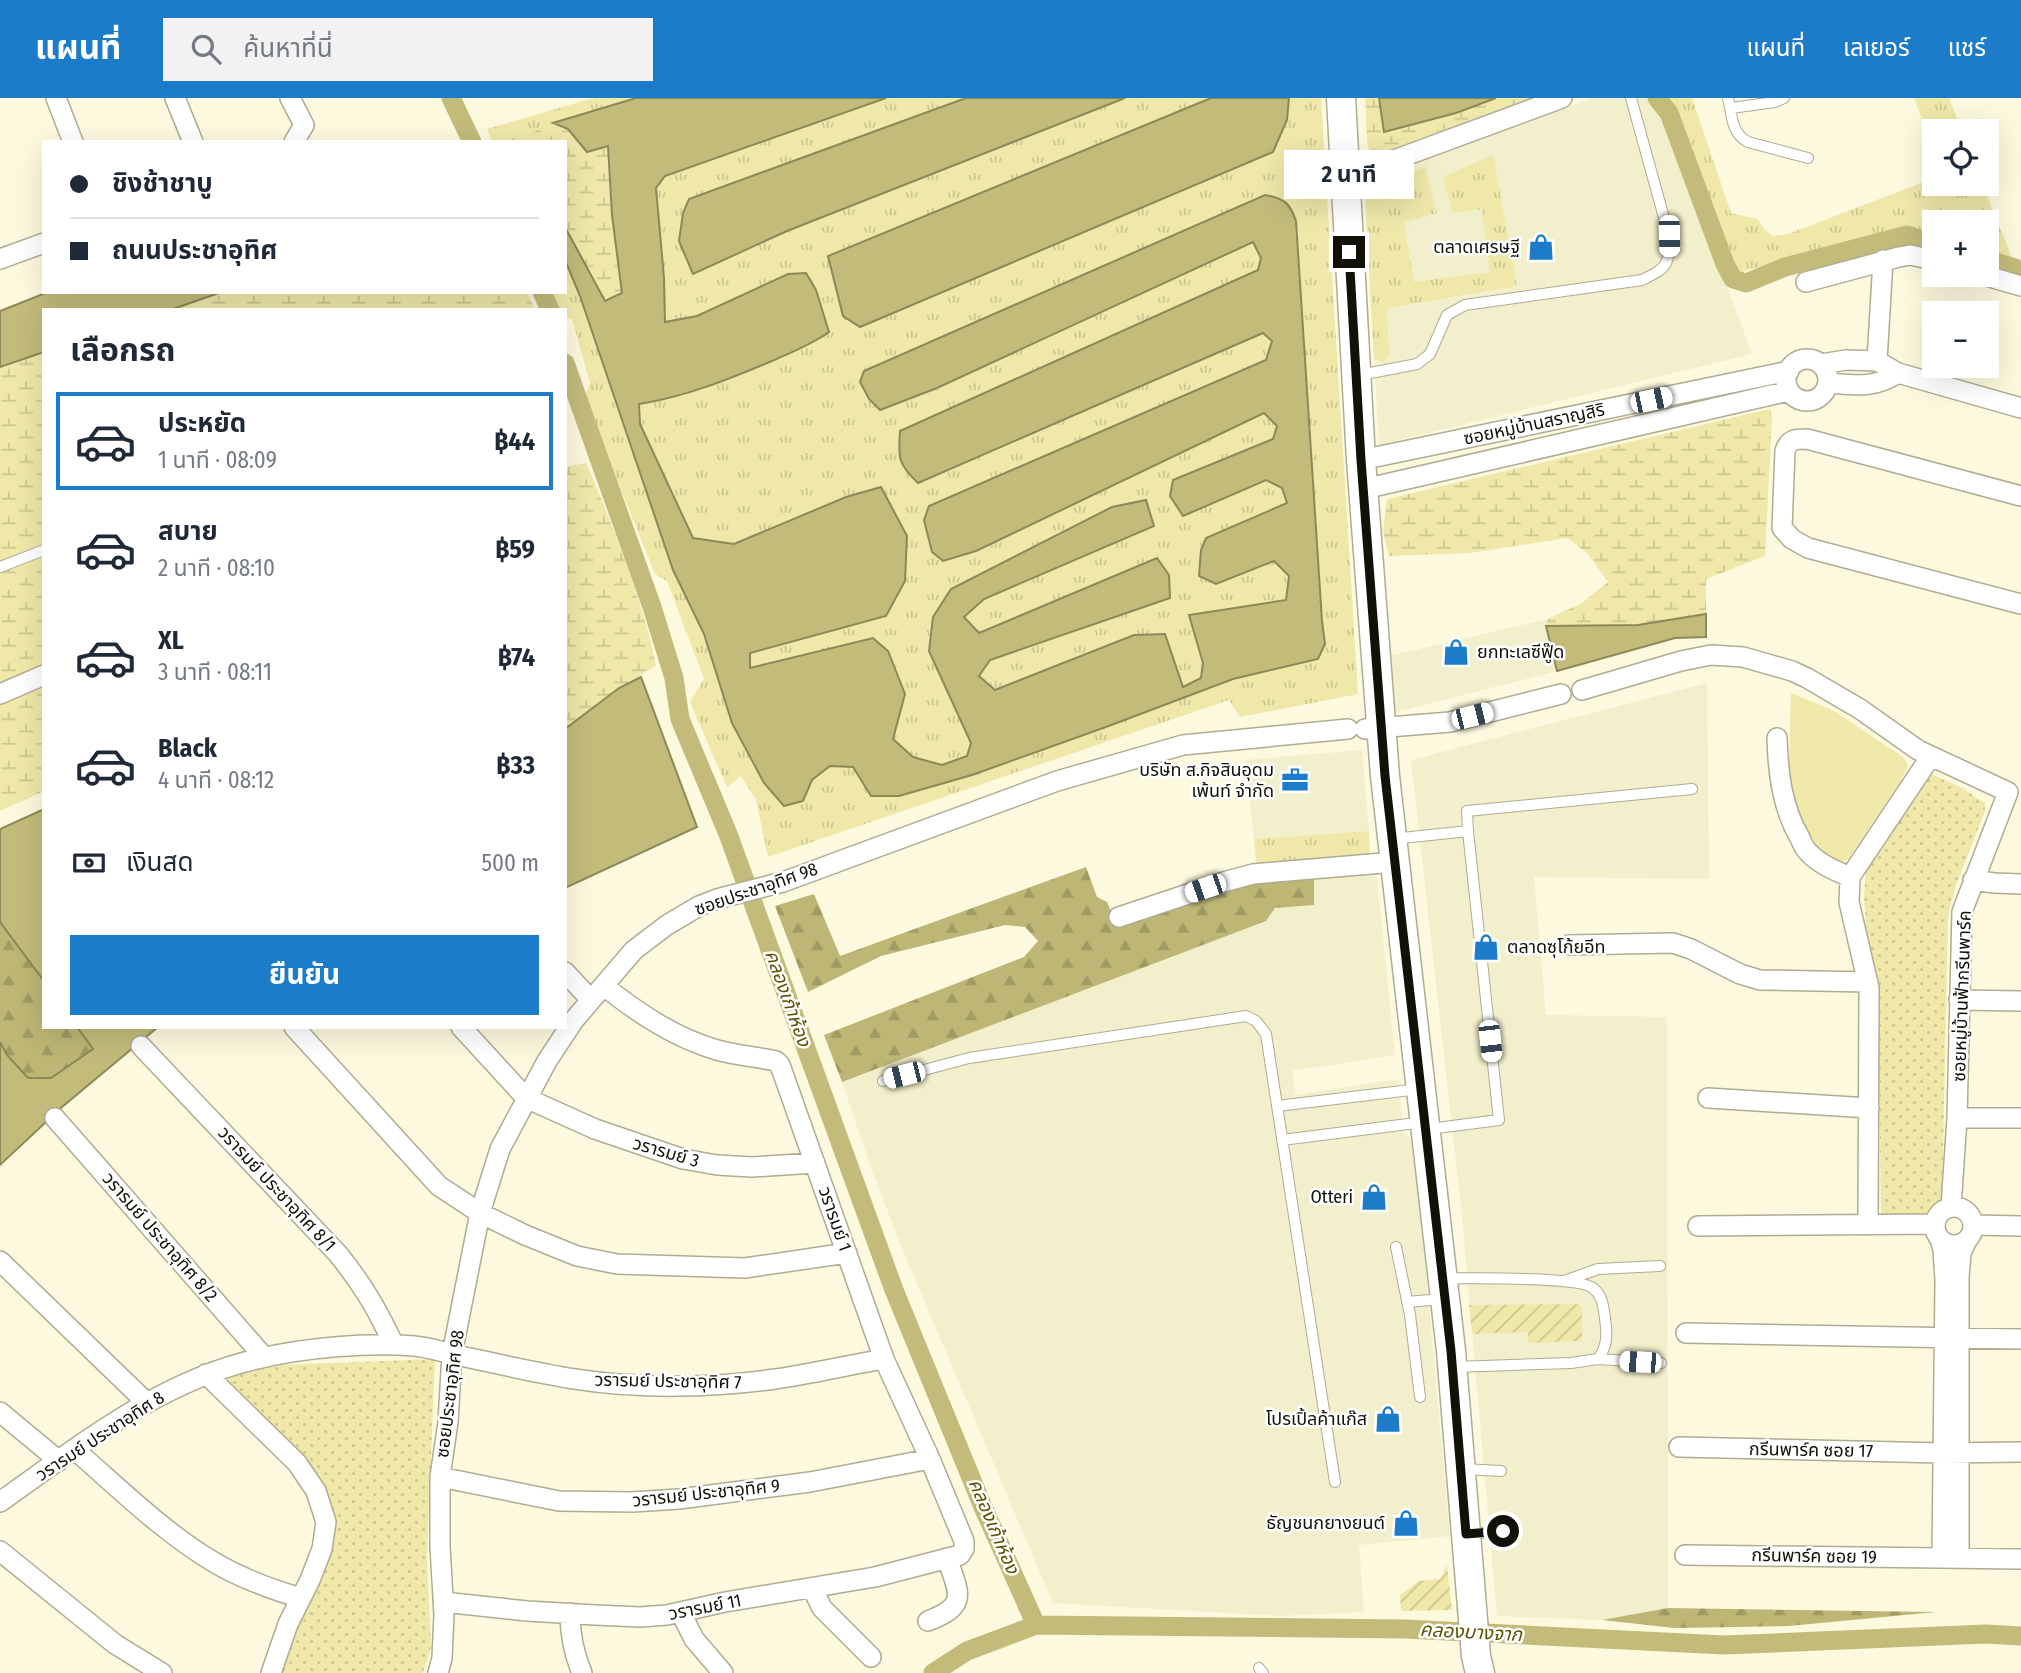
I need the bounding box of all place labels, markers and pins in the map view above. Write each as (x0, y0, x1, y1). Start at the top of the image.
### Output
shop icon: ตลาดเศรษฐี (1526, 232, 1556, 262)
place label: ตลาดเศรษฐี (1433, 236, 1520, 258)
shop icon: ยกทะเลซีฟู๊ด (1441, 637, 1471, 667)
place label: ยกทะเลซีฟู๊ด (1477, 641, 1564, 664)
place label: บริษัท ส.กิจสินอุดม เพ้นท์ จำกัด (1139, 759, 1274, 802)
office icon: บริษัท ส.กิจสินอุดม เพ้นท์ จำกัด (1280, 765, 1310, 795)
shop icon: ตลาดซุโก้ยอีท (1471, 932, 1501, 962)
place label: ตลาดซุโก้ยอีท (1507, 936, 1605, 958)
shop icon: Otteri (1359, 1182, 1389, 1212)
place label: Otteri (1310, 1186, 1353, 1208)
shop icon: โปรเปิ้ลค้าแก๊ส (1373, 1404, 1403, 1434)
place label: โปรเปิ้ลค้าแก๊ส (1266, 1407, 1367, 1430)
shop icon: ธัญชนกยางยนต์ (1391, 1508, 1421, 1538)
place label: ธัญชนกยางยนต์ (1266, 1512, 1385, 1534)

